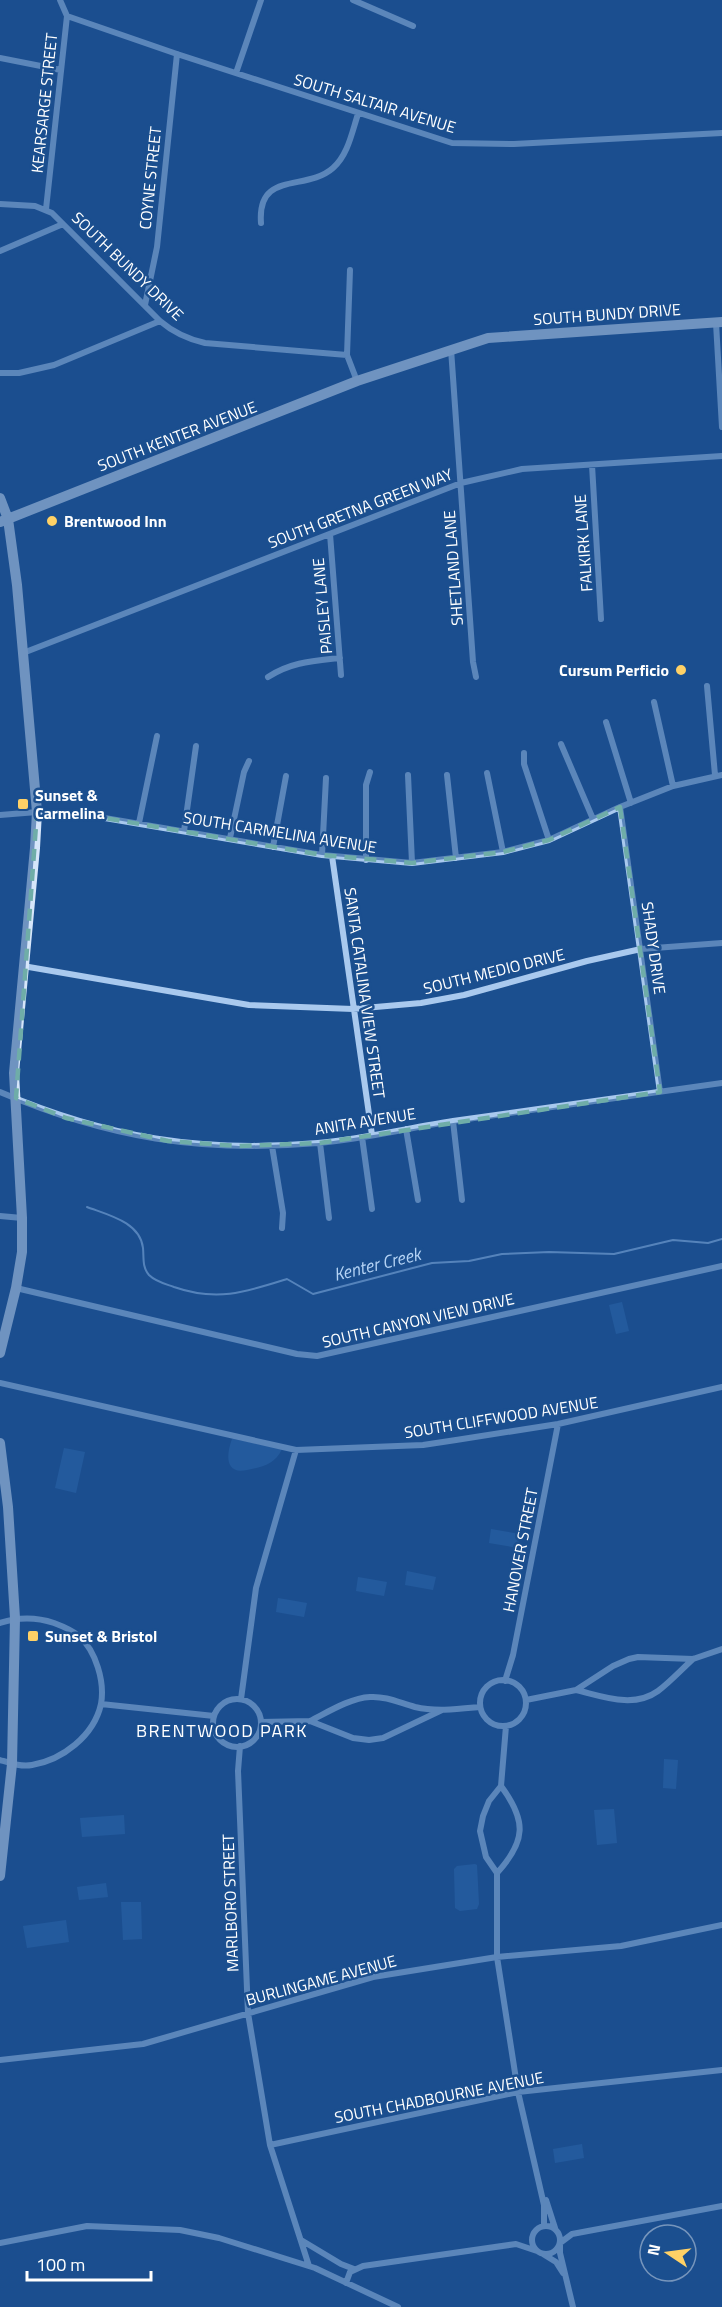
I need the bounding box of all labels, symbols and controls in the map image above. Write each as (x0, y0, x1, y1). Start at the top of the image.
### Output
street label: KEARSARGE STREET (25, 31, 63, 174)
street label: SOUTH SALTAIR AVENUE (291, 67, 459, 139)
street label: COYNE STREET (133, 125, 167, 231)
street label: SOUTH BUNDY DRIVE (67, 206, 189, 326)
street label: SOUTH BUNDY DRIVE (533, 297, 682, 331)
street label: SOUTH KENTER AVENUE (94, 394, 260, 477)
street label: SOUTH GRETNA GREEN WAY (264, 462, 456, 554)
street label: FALKIRK LANE (568, 493, 598, 592)
place label: Brentwood Inn (64, 509, 166, 533)
street label: SHETLAND LANE (437, 509, 469, 626)
marker: Brentwood Inn (45, 514, 59, 528)
street label: PAISLEY LANE (306, 557, 338, 655)
place label: Cursum Perficio (559, 658, 669, 682)
marker: Cursum Perficio (674, 663, 688, 677)
place label: Sunset & Carmelina (35, 783, 105, 825)
marker: Sunset & Carmelina (16, 797, 30, 811)
street label: SOUTH CARMELINA AVENUE (182, 805, 378, 859)
street label: SANTA CATALINA VIEW STREET (338, 886, 392, 1101)
street label: SHADY DRIVE (636, 900, 672, 996)
street label: SOUTH MEDIO DRIVE (421, 942, 567, 1000)
street label: ANITA AVENUE (313, 1101, 418, 1141)
water label: Kenter Creek (331, 1240, 425, 1288)
street label: SOUTH CANYON VIEW DRIVE (320, 1286, 517, 1354)
street label: SOUTH CLIFFWOOD AVENUE (402, 1390, 600, 1444)
street label: HANOVER STREET (496, 1485, 544, 1614)
place label: Sunset & Bristol (45, 1624, 157, 1648)
marker: Sunset & Bristol (26, 1629, 40, 1643)
district label: BRENTWOOD PARK (136, 1717, 308, 1744)
street label: MARLBORO STREET (216, 1833, 244, 1972)
street label: BURLINGAME AVENUE (243, 1948, 399, 2012)
street label: SOUTH CHADBOURNE AVENUE (332, 2065, 546, 2129)
north arrow (638, 2223, 698, 2283)
text: N (640, 2242, 666, 2258)
scale bar (27, 2244, 152, 2282)
text: 100 m (36, 2251, 85, 2278)

